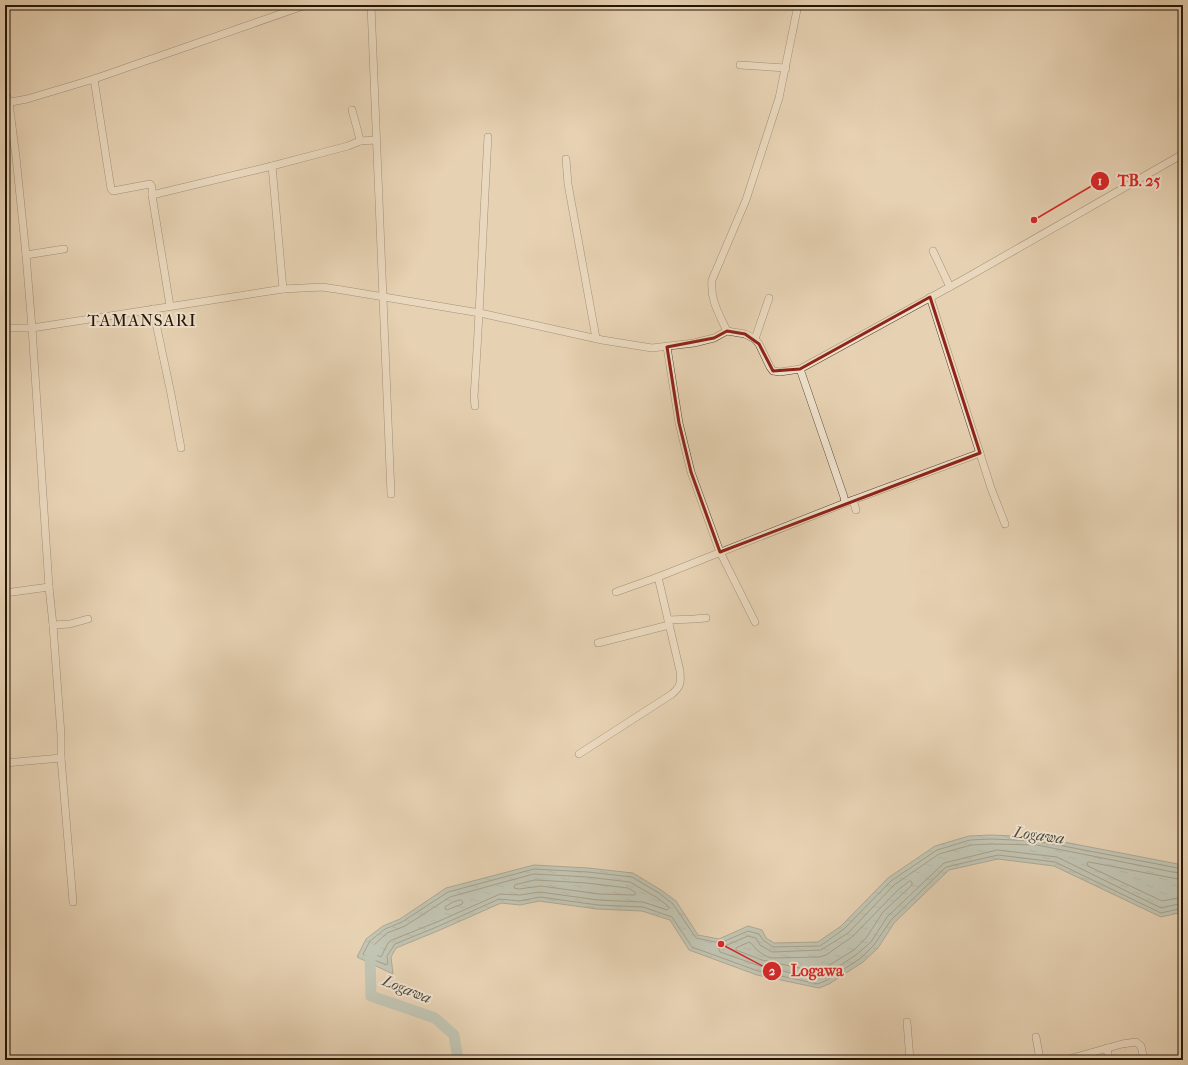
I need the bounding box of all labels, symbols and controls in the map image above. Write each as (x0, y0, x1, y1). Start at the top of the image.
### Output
callout: TB. 25 (1090, 167, 1168, 195)
text: TB. 25 (1117, 171, 1160, 190)
text: 1 (1098, 174, 1102, 188)
district label: TAMANSARI (87, 310, 197, 330)
water label: Logawa (1011, 822, 1066, 848)
callout: Logawa (762, 957, 851, 985)
text: Logawa (791, 961, 844, 981)
text: 2 (769, 964, 776, 978)
water label: Logawa (379, 970, 434, 1007)

